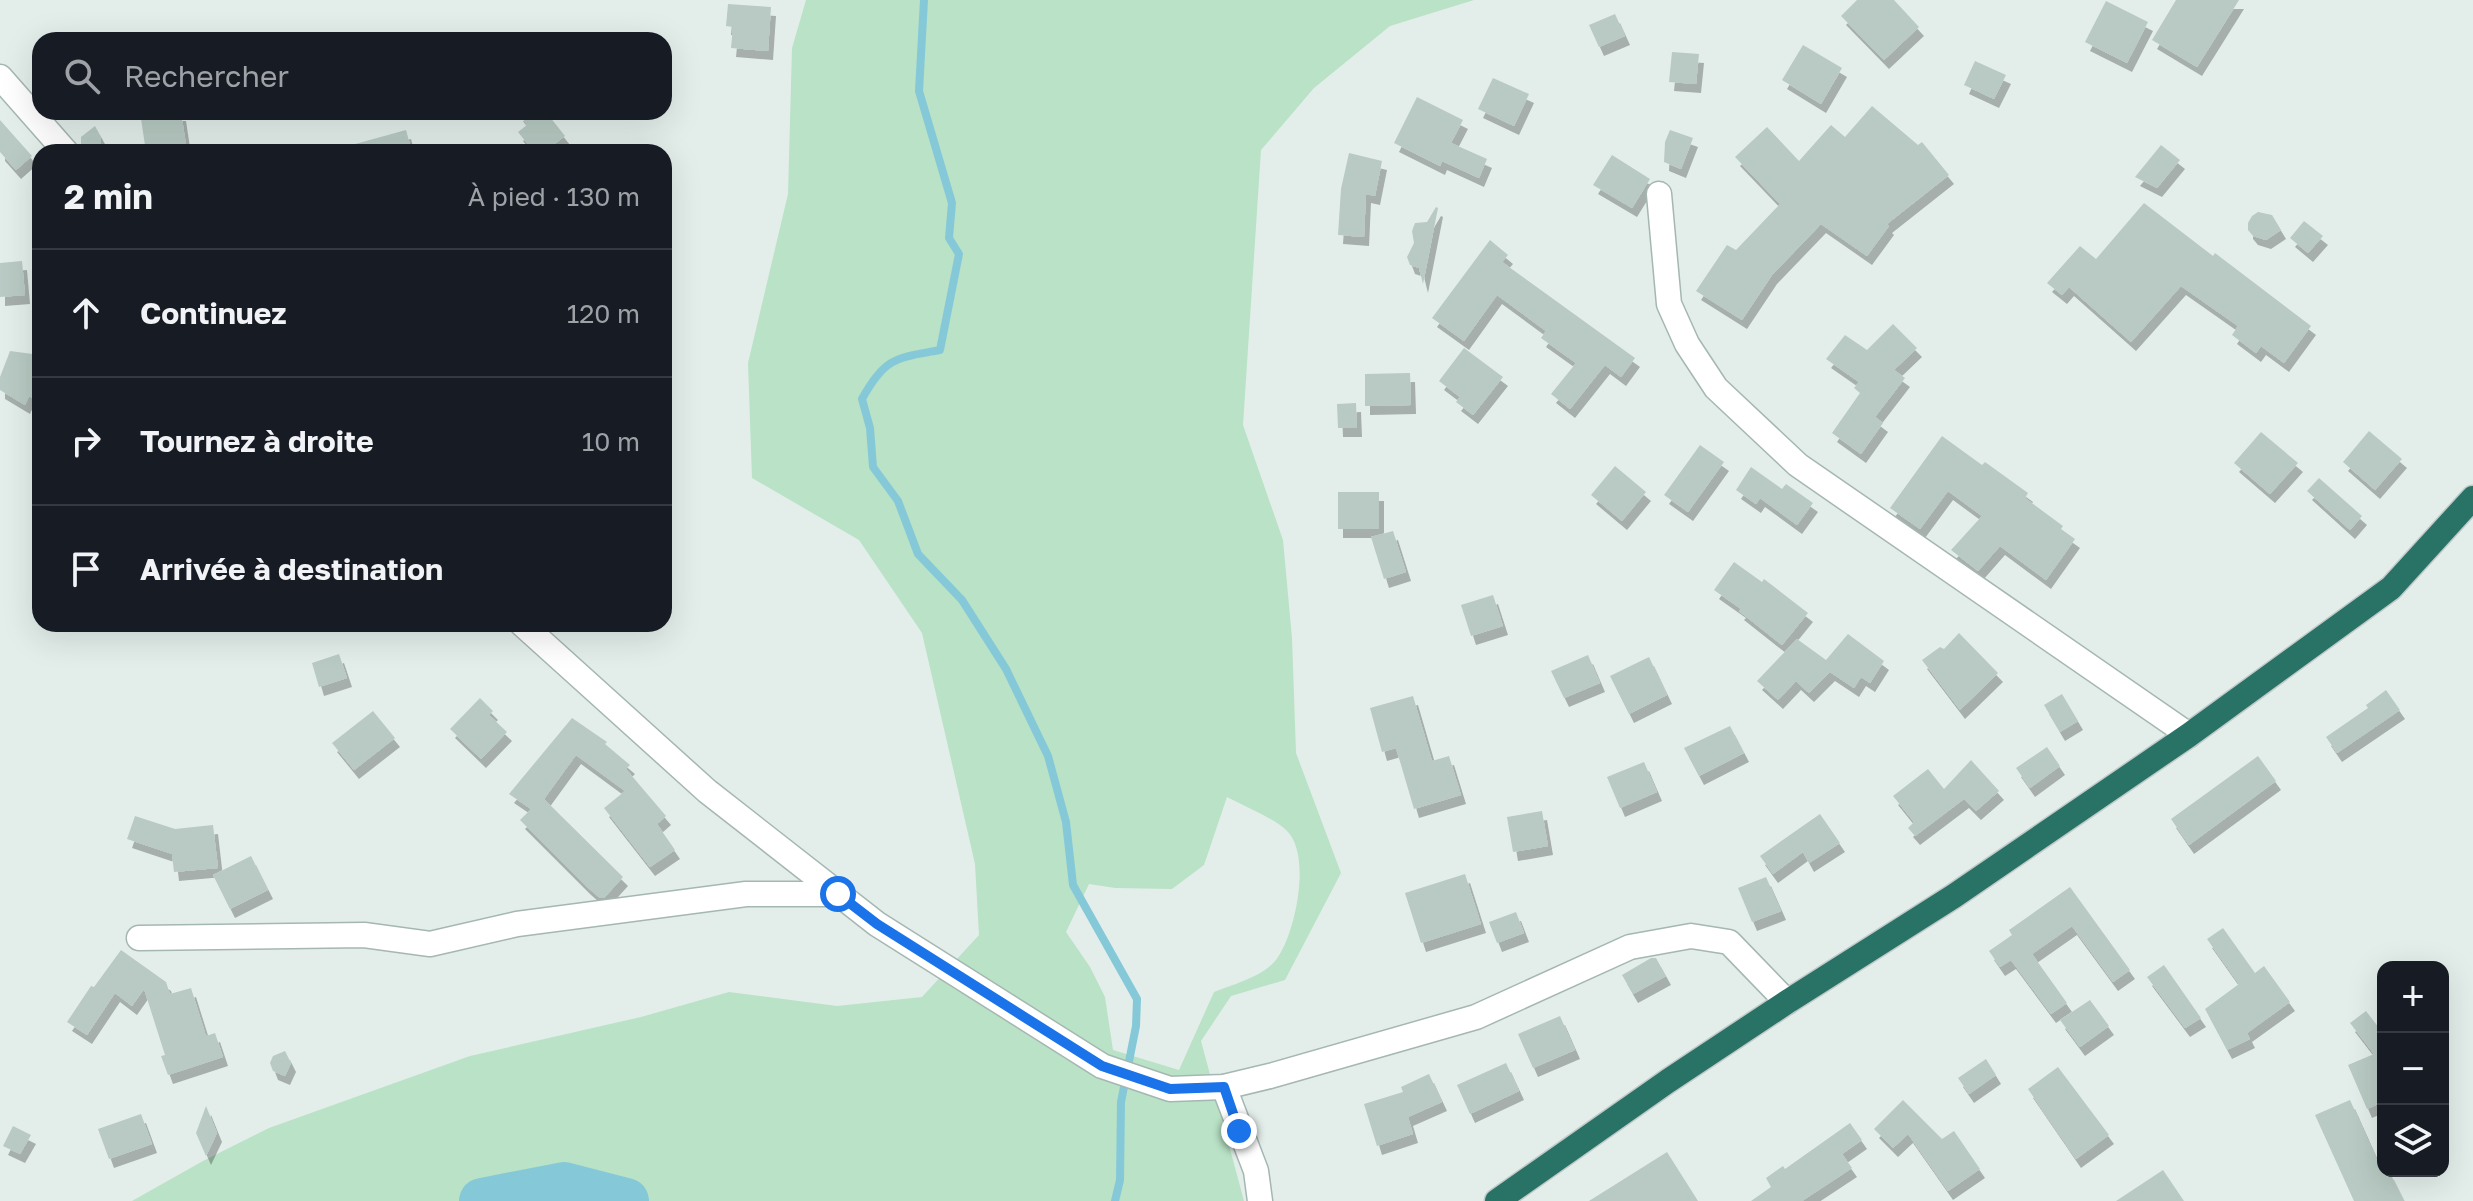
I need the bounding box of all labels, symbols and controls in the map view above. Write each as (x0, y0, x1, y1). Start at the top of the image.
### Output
search box (32, 32, 672, 120)
icon: search (60, 54, 104, 98)
text: Rechercher (124, 58, 289, 94)
text: 2 min (64, 176, 153, 216)
text: À pied · 130 m (468, 181, 640, 212)
icon: ahead (64, 291, 108, 335)
text: Continuez (140, 295, 287, 331)
text: 120 m (567, 298, 640, 329)
icon: right (64, 419, 108, 463)
text: Tournez à droite (140, 423, 374, 459)
text: 10 m (582, 426, 640, 457)
icon: arrive (64, 547, 108, 591)
text: Arrivée à destination (140, 551, 443, 587)
route start (820, 876, 856, 912)
map controls (2377, 961, 2449, 1177)
button: + (2377, 961, 2449, 1033)
button: − (2377, 1033, 2449, 1105)
button: layers (2377, 1105, 2449, 1177)
route end (1221, 1113, 1257, 1149)

